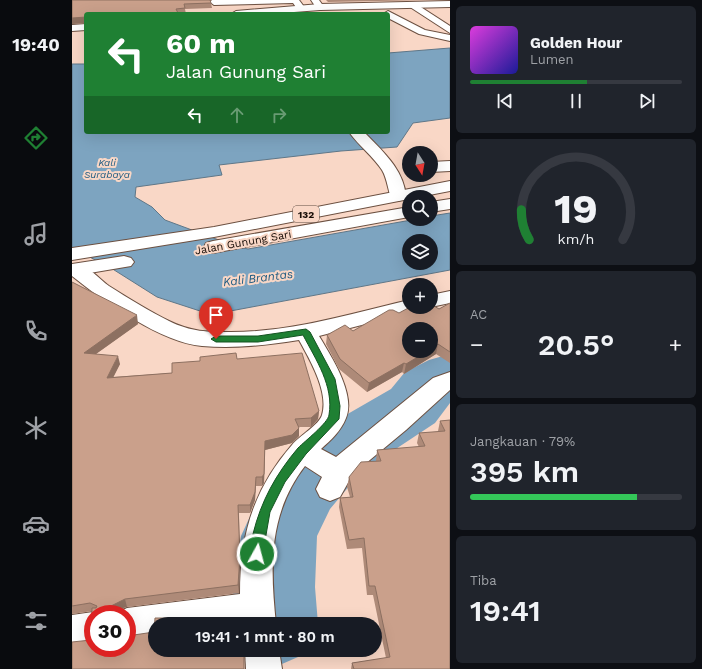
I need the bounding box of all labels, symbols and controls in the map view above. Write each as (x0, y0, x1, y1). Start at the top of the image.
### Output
text: 60 m (166, 27, 236, 60)
icon: left (100, 28, 152, 80)
text: 19:40 (12, 34, 60, 55)
text: Golden Hour (530, 34, 622, 52)
text: Lumen (530, 52, 574, 67)
text: Jalan Gunung Sari (166, 61, 326, 82)
icon: previous (494, 90, 516, 112)
icon: pause (565, 90, 587, 112)
icon: next (636, 90, 658, 112)
icon: left (184, 104, 206, 126)
icon: ahead (226, 104, 248, 126)
icon: right (268, 104, 290, 126)
icon: directions (22, 124, 50, 152)
north arrow (402, 146, 438, 182)
map controls (402, 146, 438, 358)
water label: Kali Surabaya (84, 157, 130, 180)
text: 19 (554, 184, 598, 233)
button: search (402, 190, 438, 226)
road number: 132 (293, 206, 319, 222)
icon: music (22, 220, 50, 248)
street label: Jalan Gunung Sari (194, 228, 292, 257)
text: km/h (558, 230, 594, 246)
button: layers (402, 234, 438, 270)
water label: Kali Brantas (222, 267, 294, 289)
button: + (402, 278, 438, 314)
pin (199, 298, 233, 339)
icon: arrive (205, 304, 227, 326)
text: AC (470, 307, 487, 322)
icon: phone (22, 317, 50, 345)
button: − (402, 322, 438, 358)
text: 20.5° (538, 327, 614, 362)
text: − (470, 332, 483, 357)
text: + (669, 332, 682, 357)
icon: climate (22, 414, 50, 442)
text: Jangkauan · 79% (470, 434, 575, 449)
text: 395 km (470, 454, 579, 489)
icon: car (22, 510, 50, 538)
position arrow (236, 533, 278, 575)
text: Tiba (470, 573, 497, 588)
text: 19:41 (470, 593, 541, 628)
speed limit sign: 30 (84, 605, 136, 657)
icon: filters (22, 607, 50, 635)
text: 19:41 · 1 mnt · 80 m (195, 628, 335, 646)

